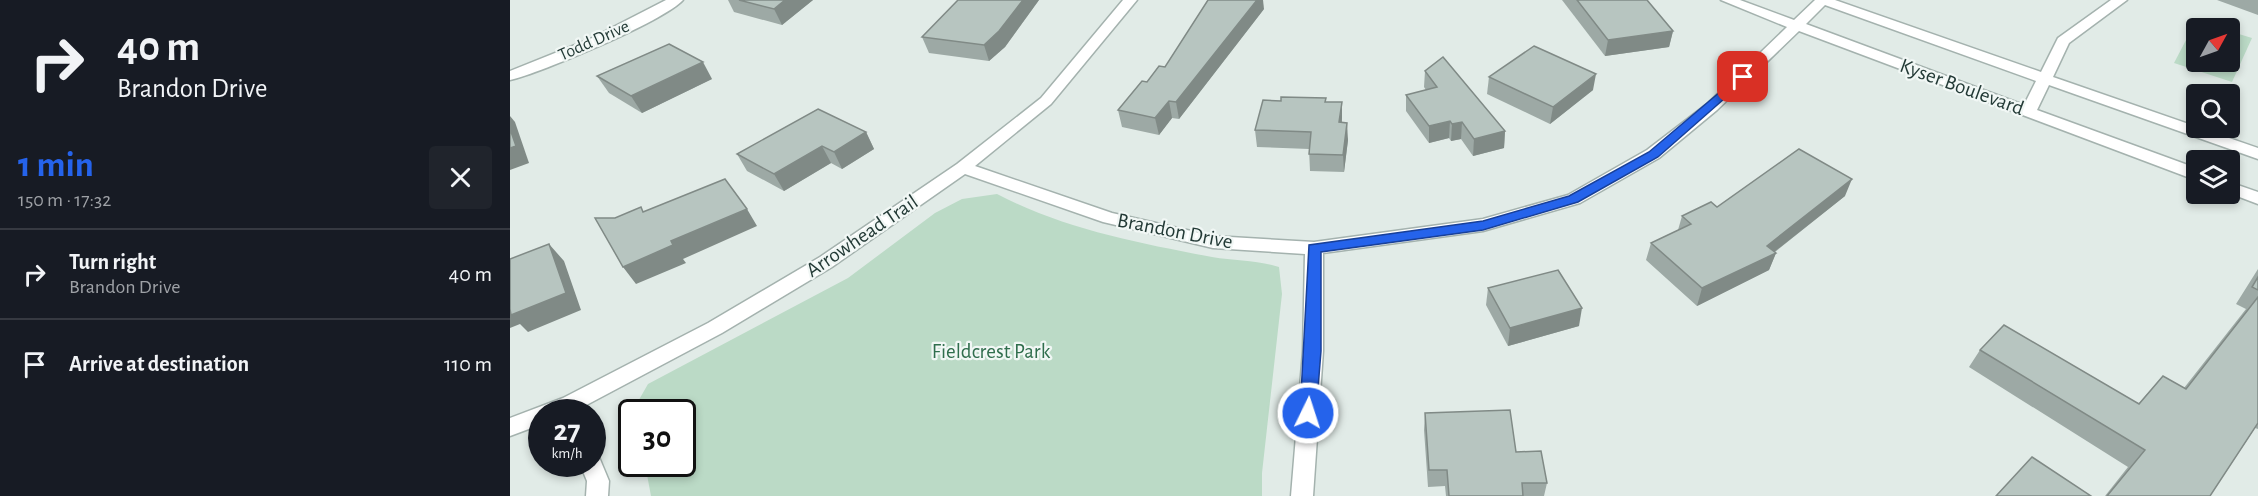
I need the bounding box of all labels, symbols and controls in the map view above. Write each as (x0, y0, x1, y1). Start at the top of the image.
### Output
street label: Todd Drive (556, 17, 632, 65)
north arrow (2186, 18, 2240, 72)
map controls (2186, 18, 2240, 204)
icon: right (18, 24, 96, 102)
text: 40 m (117, 26, 200, 68)
pin (1717, 51, 1768, 102)
street label: Kyser Boulevard (1897, 55, 2027, 119)
icon: arrive (1726, 60, 1759, 93)
text: Brandon Drive (117, 75, 267, 102)
button: search (2186, 84, 2240, 138)
button: close (429, 146, 492, 209)
text: 1 min (18, 147, 94, 183)
button: layers (2186, 150, 2240, 204)
text: 150 m · 17:32 (18, 190, 111, 210)
street label: Arrowhead Trail (802, 191, 922, 281)
street label: Brandon Drive (1116, 210, 1234, 252)
text: Turn right (69, 251, 156, 273)
icon: right (18, 258, 51, 291)
text: 40 m (449, 263, 492, 285)
text: Brandon Drive (69, 277, 180, 297)
park label: Fieldcrest Park (932, 341, 1051, 362)
icon: arrive (18, 348, 51, 381)
text: Arrive at destination (69, 353, 249, 375)
text: 110 m (444, 353, 492, 375)
position arrow (1276, 381, 1340, 445)
speed limit sign: 30 (618, 399, 696, 477)
text: 27 (553, 416, 581, 446)
text: km/h (552, 446, 582, 461)

